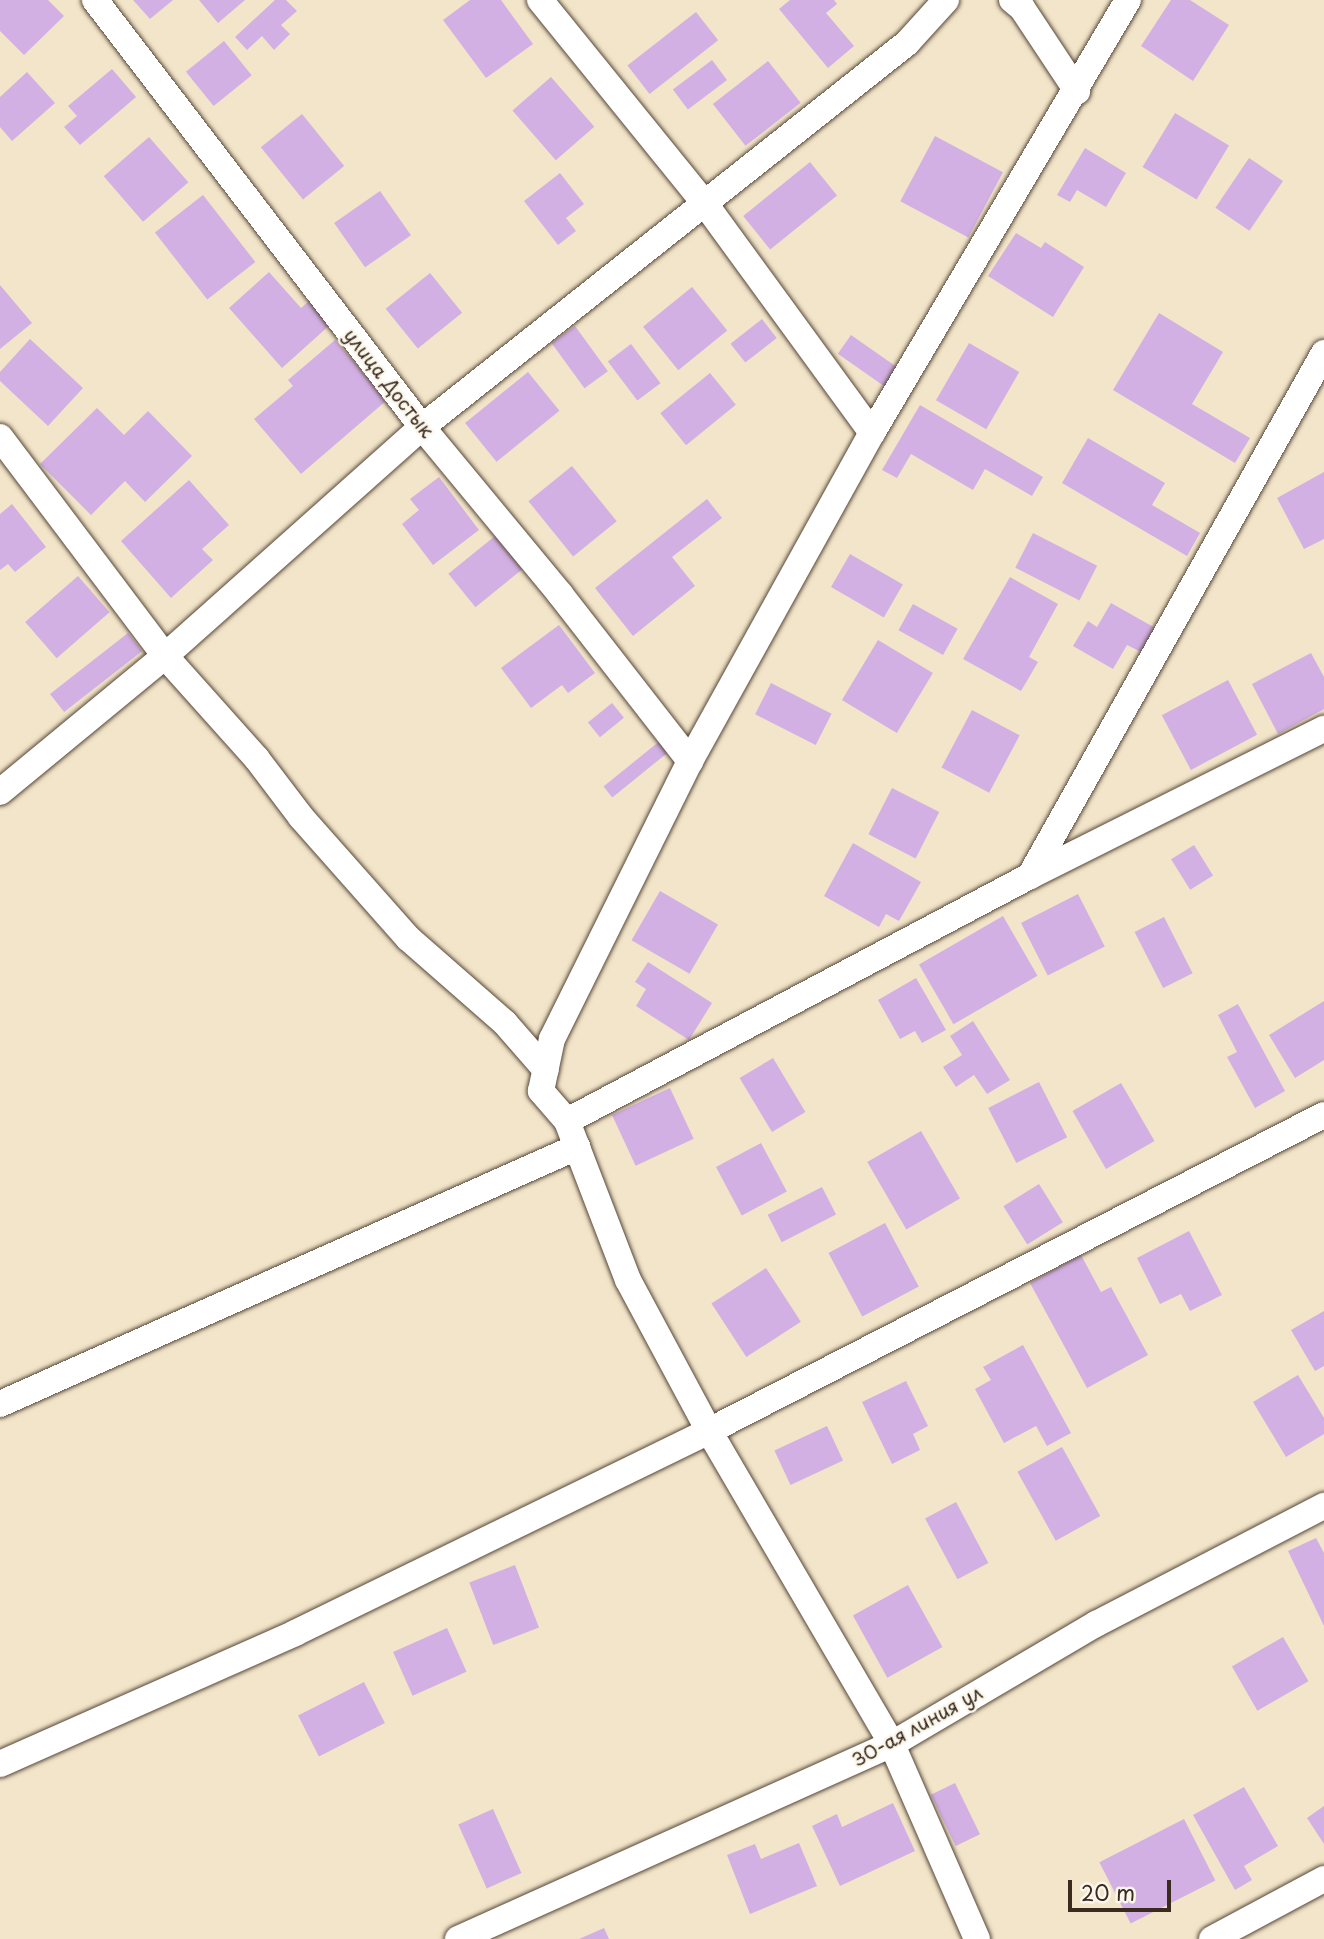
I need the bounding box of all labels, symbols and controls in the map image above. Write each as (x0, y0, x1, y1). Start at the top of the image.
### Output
street label: улица Достык (339, 324, 439, 442)
street label: 30-ая линия ул (848, 1681, 986, 1771)
scale bar (1072, 1866, 1175, 1910)
text: 20 m (1081, 1876, 1135, 1908)

